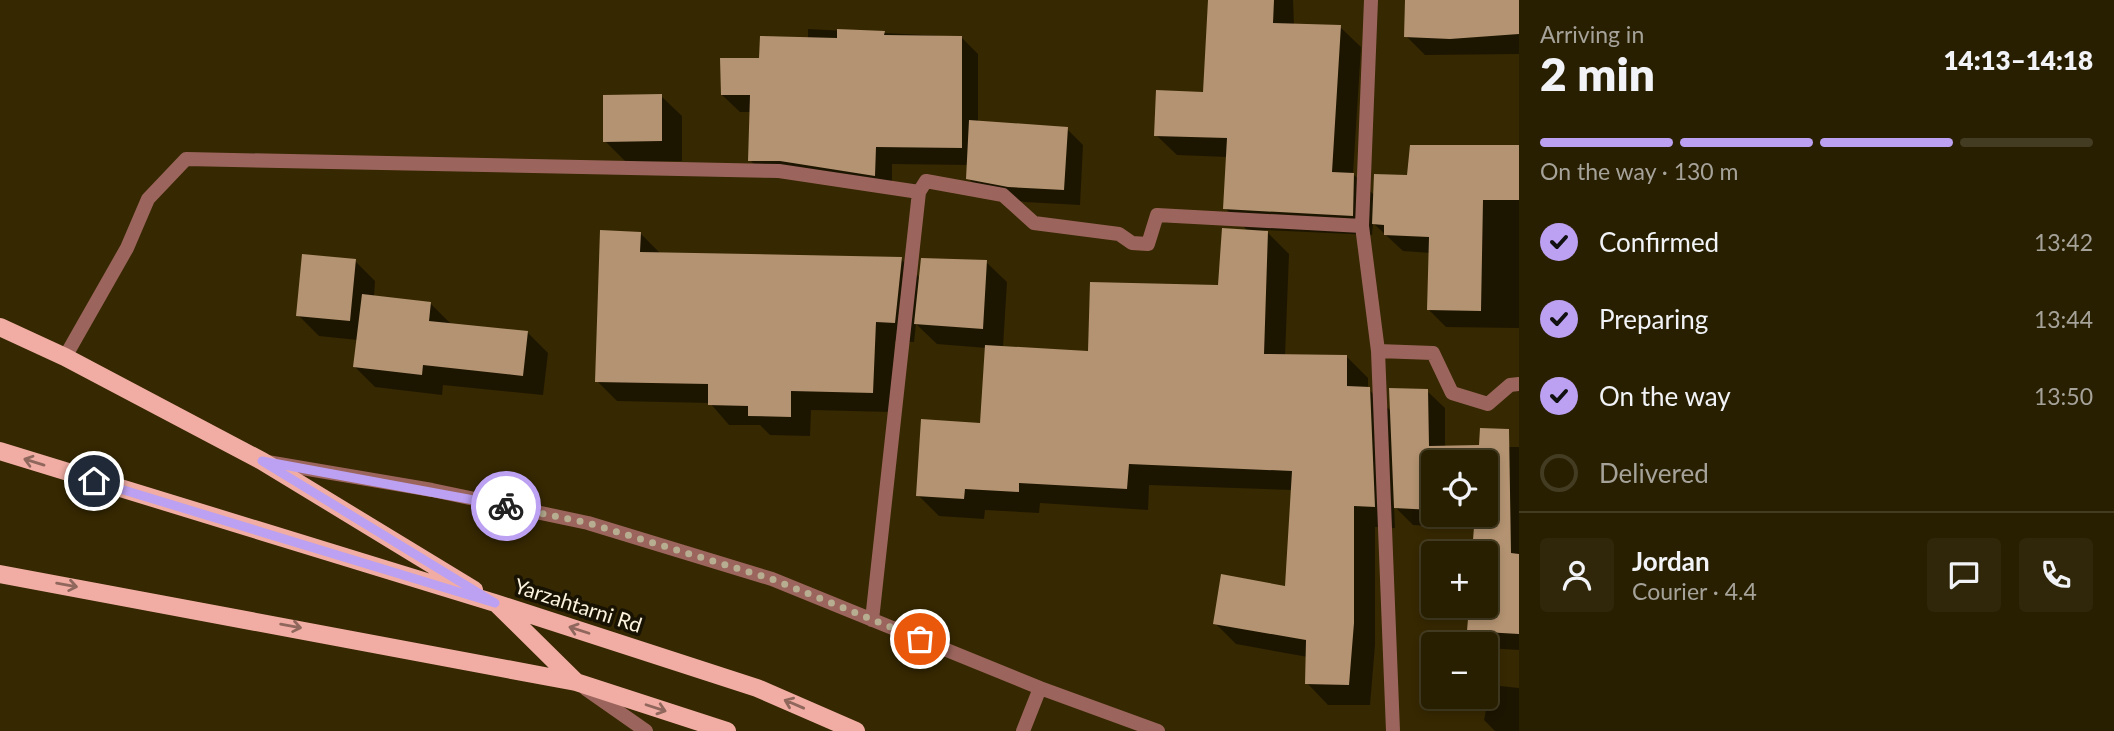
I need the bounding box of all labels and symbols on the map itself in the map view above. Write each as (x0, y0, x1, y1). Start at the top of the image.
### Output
pin (64, 451, 124, 511)
one-way arrow (23, 455, 45, 467)
courier (471, 471, 541, 541)
street label: Yarzahtarni Rd (512, 572, 645, 637)
one-way arrow (55, 579, 78, 593)
pin (890, 609, 950, 669)
one-way arrow (279, 620, 302, 634)
one-way arrow (568, 623, 590, 635)
one-way arrow (784, 697, 805, 710)
one-way arrow (645, 702, 667, 715)

